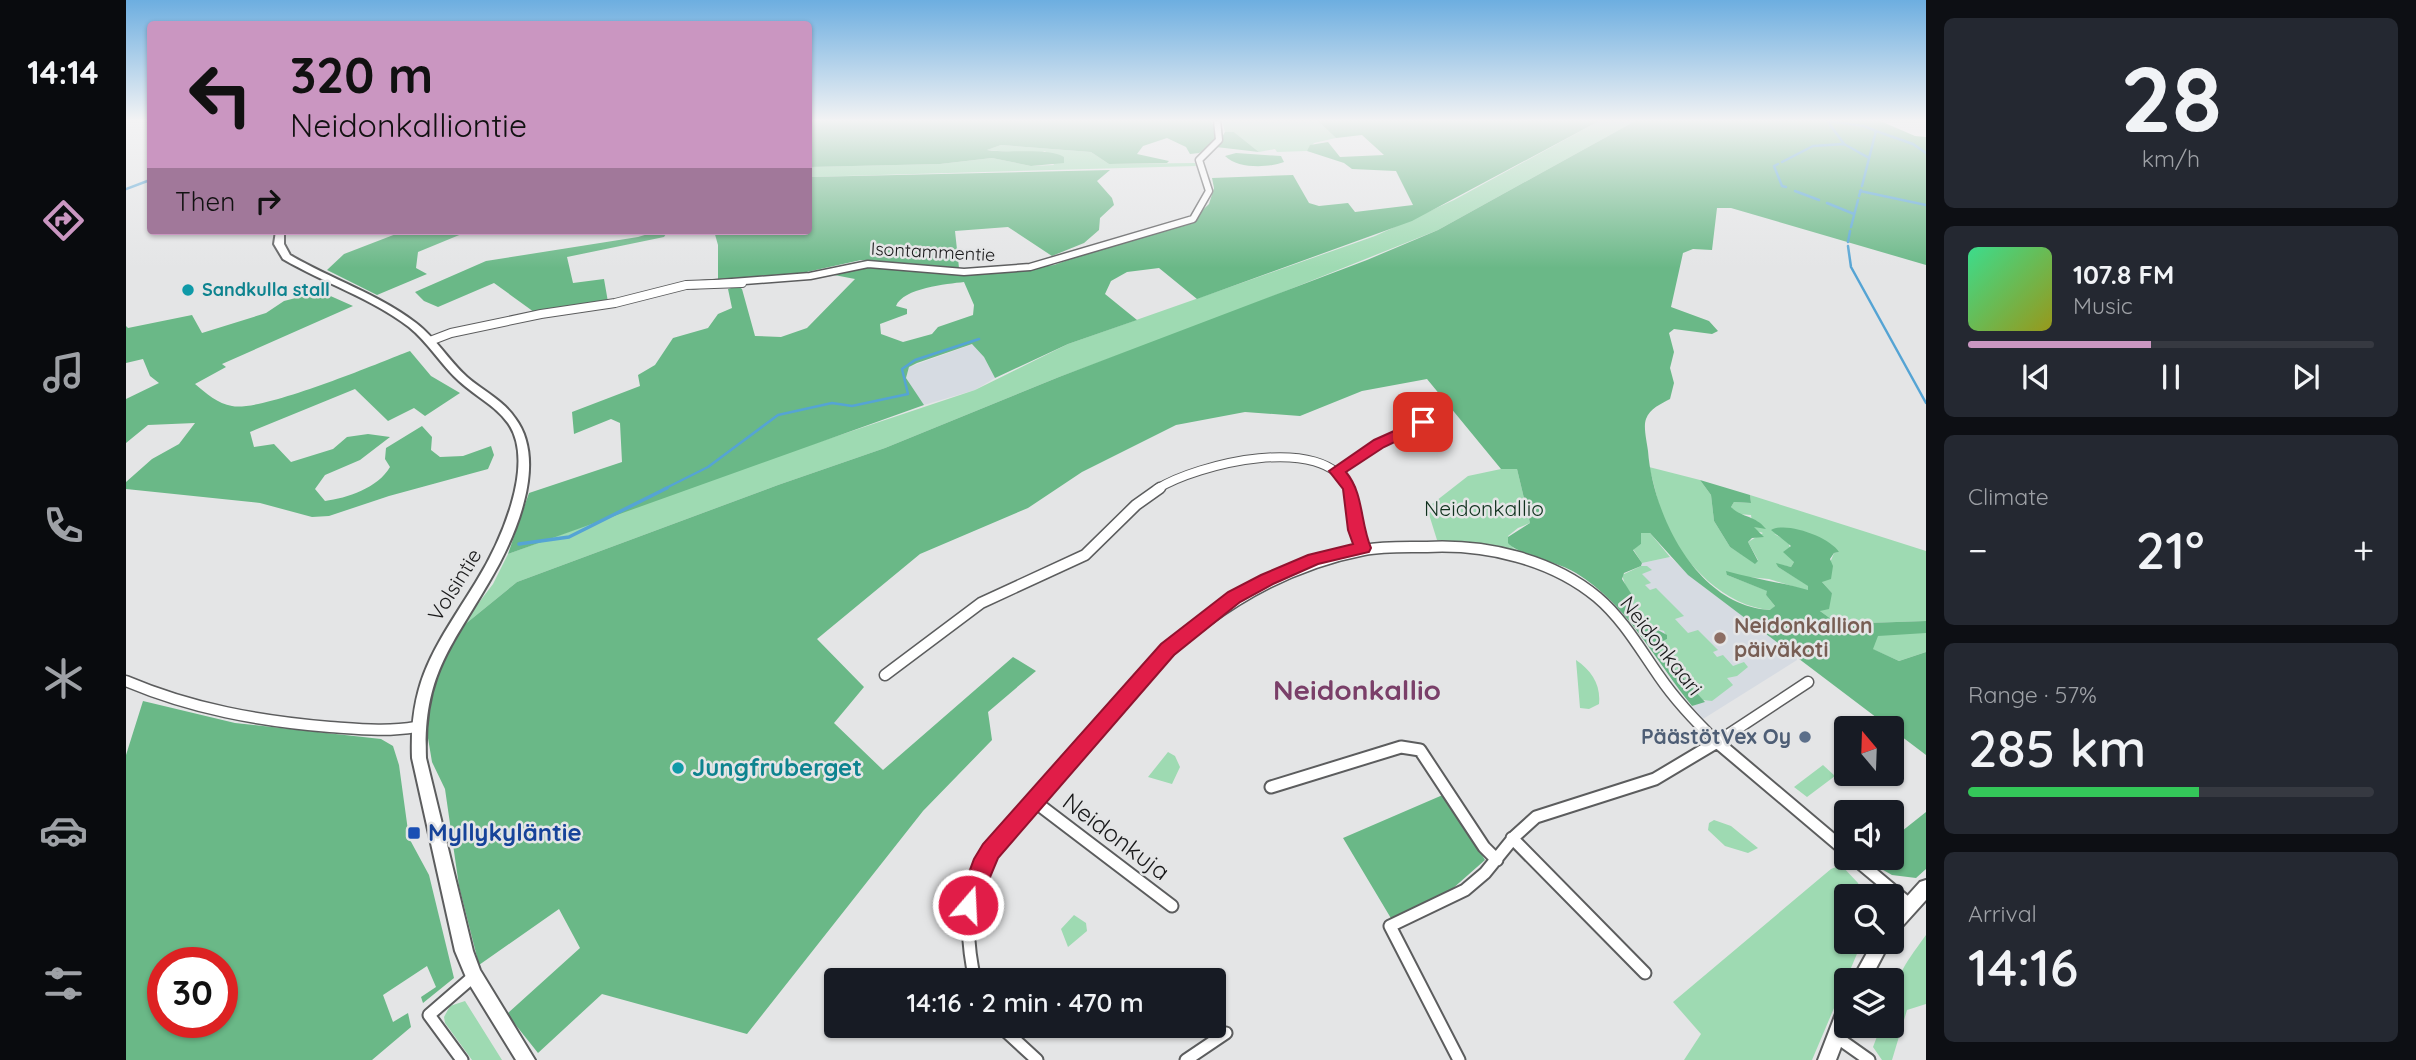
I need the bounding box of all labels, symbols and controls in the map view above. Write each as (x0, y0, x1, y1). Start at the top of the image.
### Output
text: 28 (2120, 41, 2222, 155)
text: 320 m (290, 44, 433, 105)
icon: left (175, 49, 266, 140)
text: 14:14 (27, 52, 99, 92)
text: Neidonkalliontie (290, 105, 527, 145)
text: km/h (2142, 144, 2200, 173)
icon: right (249, 182, 287, 220)
text: Then (175, 185, 235, 218)
icon: directions (39, 196, 88, 245)
street label: Isontammentie (870, 237, 996, 266)
text: 107.8 FM (2073, 258, 2174, 291)
place label: Sandkulla stall (202, 278, 330, 301)
marker: Sandkulla stall (180, 282, 196, 298)
text: Music (2073, 291, 2133, 320)
icon: music (39, 348, 88, 397)
icon: previous (2017, 358, 2055, 396)
icon: pause (2152, 358, 2190, 396)
icon: next (2287, 358, 2325, 396)
pin (1393, 392, 1453, 452)
icon: arrive (1404, 403, 1442, 441)
text: Climate (1968, 482, 2049, 511)
park label: Neidonkallio (1424, 495, 1544, 521)
icon: phone (39, 501, 88, 550)
text: 21° (2136, 517, 2204, 582)
text: − (1968, 526, 1988, 574)
text: + (2353, 526, 2374, 574)
street label: Volsintie (422, 543, 487, 626)
street label: Neidonkaari (1615, 591, 1709, 700)
place label: Neidonkallion päiväkoti (1734, 612, 1873, 662)
marker: Neidonkallion päiväkoti (1712, 630, 1728, 646)
icon: climate (39, 654, 88, 703)
district label: Neidonkallio (1273, 672, 1441, 707)
text: Range · 57% (1968, 680, 2097, 709)
text: 285 km (1968, 715, 2146, 780)
north arrow (1834, 716, 1904, 786)
map controls (1834, 716, 1904, 1038)
place label: PäästötVex Oy (1641, 723, 1791, 749)
marker: PäästötVex Oy (1797, 729, 1813, 745)
place label: Jungfruberget (692, 752, 862, 782)
marker: Jungfruberget (670, 760, 686, 776)
street label: Neidonkuja (1057, 786, 1176, 886)
button: sound (1834, 800, 1904, 870)
icon: car (39, 806, 88, 855)
place label: Myllykyläntie (428, 817, 582, 847)
marker: Myllykyläntie (406, 825, 422, 841)
position arrow (931, 868, 1005, 942)
button: search (1834, 884, 1904, 954)
text: Arrival (1968, 899, 2037, 928)
text: 14:16 (1968, 934, 2078, 999)
speed limit sign: 30 (147, 947, 238, 1038)
icon: filters (39, 959, 88, 1008)
button: layers (1834, 968, 1904, 1038)
text: 14:16 · 2 min · 470 m (906, 986, 1144, 1019)

